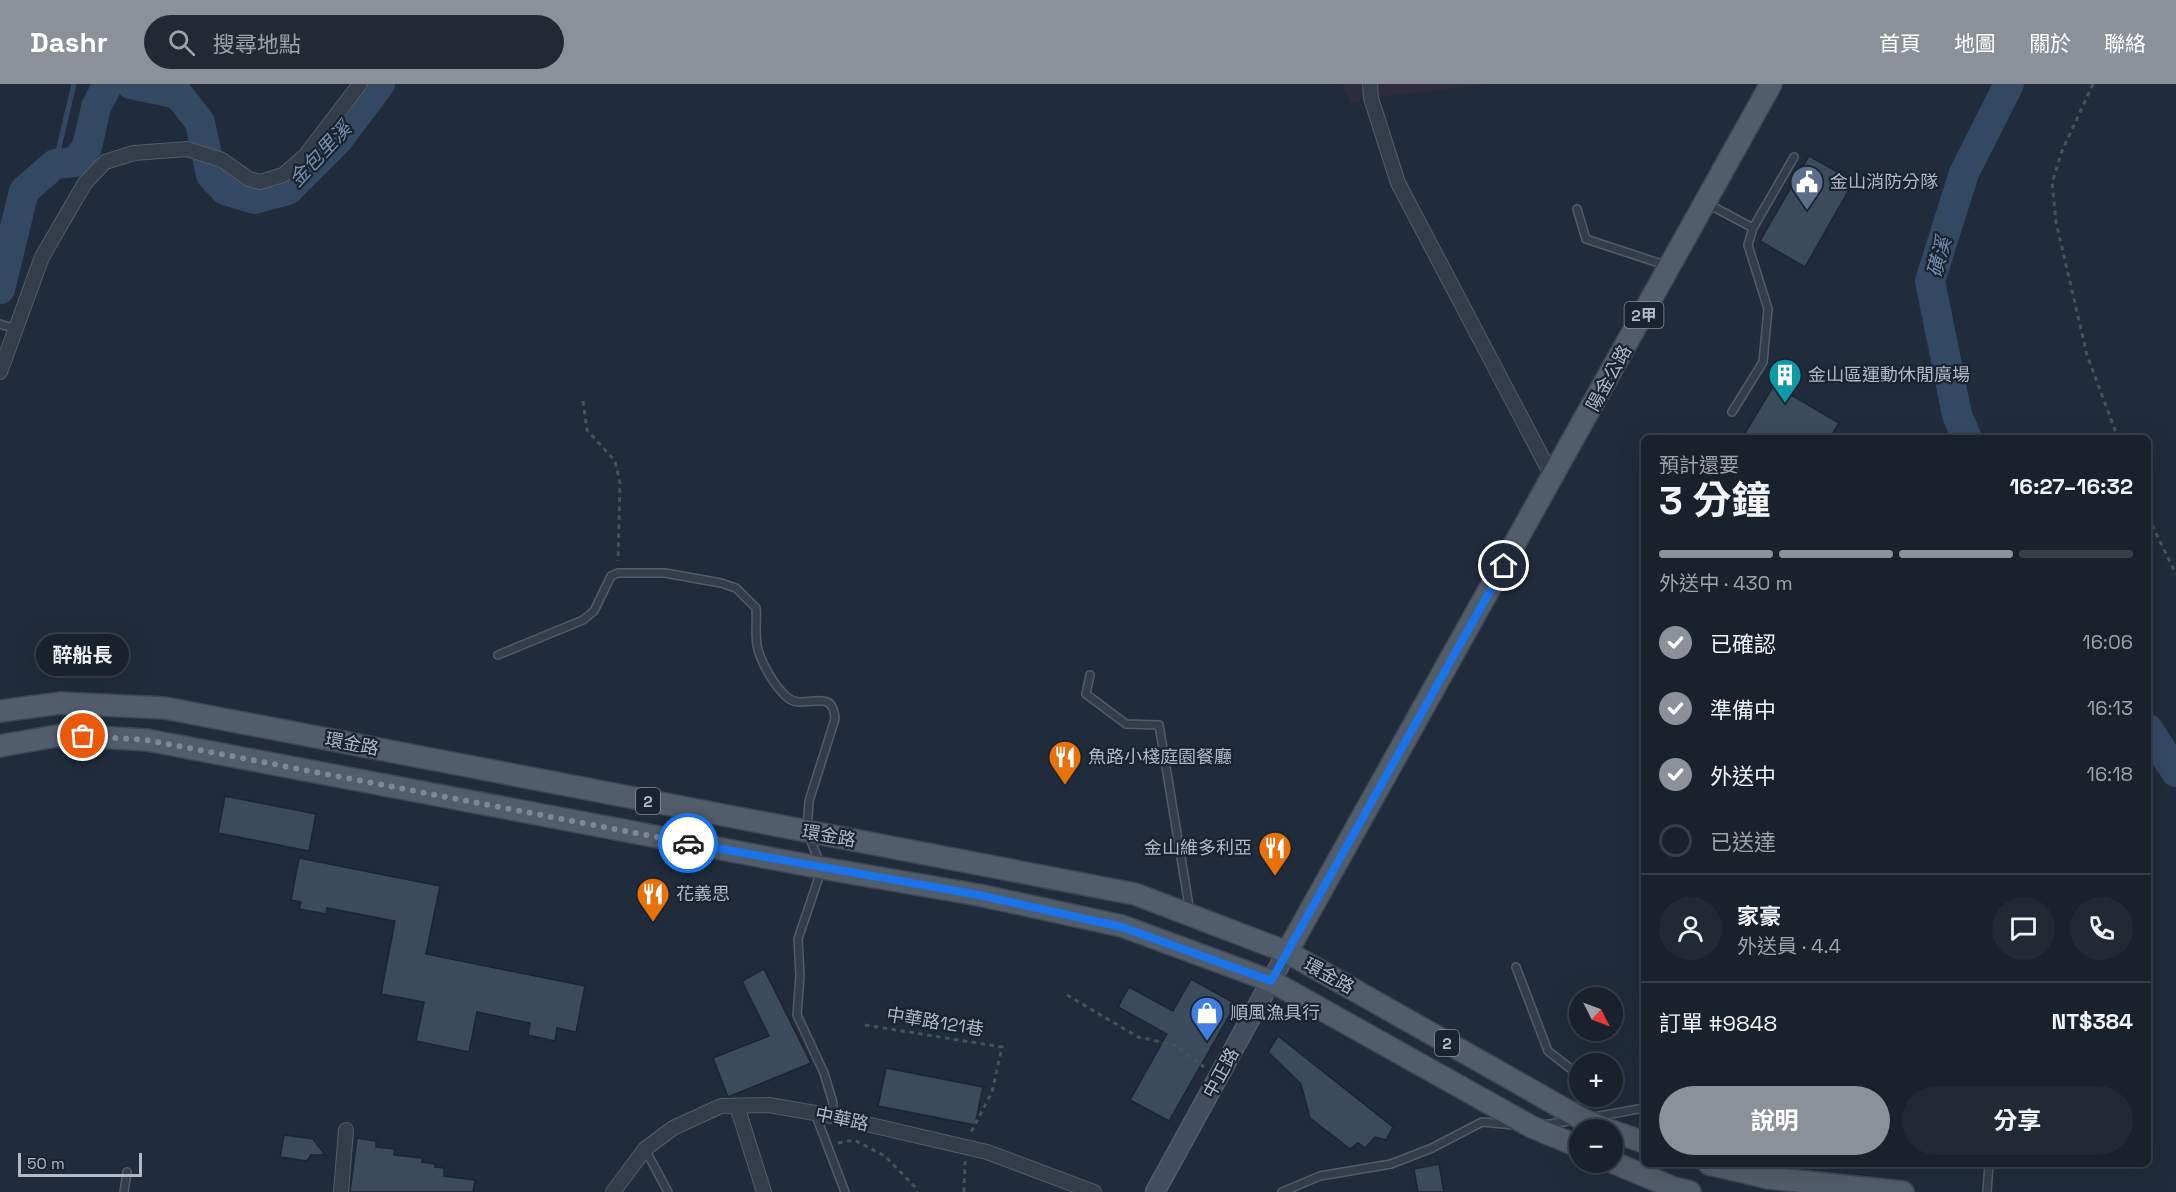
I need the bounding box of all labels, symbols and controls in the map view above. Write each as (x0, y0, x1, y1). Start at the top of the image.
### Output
search box (144, 15, 564, 69)
text: Dashr (30, 24, 108, 60)
icon: search (165, 26, 198, 59)
text: 搜尋地點 (213, 30, 301, 58)
text: 首頁 (1879, 30, 1921, 57)
text: 地圖 (1954, 30, 1996, 57)
text: 關於 (2029, 30, 2071, 57)
text: 聯絡 (2104, 30, 2146, 57)
water label: 金包里溪 (283, 114, 359, 192)
public building icon: 金山消防分隊 (1789, 164, 1825, 211)
place label: 金山消防分隊 (1830, 170, 1938, 193)
water label: 磺溪 (1921, 231, 1958, 280)
road number: 2甲 (1624, 302, 1664, 328)
street label: 陽金公路 (1581, 341, 1636, 415)
building icon: 金山區運動休閒廣場 (1767, 357, 1803, 404)
place label: 金山區運動休閒廣場 (1808, 363, 1970, 386)
text: 預計還要 (1659, 452, 1739, 478)
text: 16:27–16:32 (2009, 472, 2133, 500)
text: 3 分鐘 (1659, 476, 1771, 525)
pin (1478, 540, 1529, 591)
icon: home (1487, 549, 1520, 582)
text: 外送中 · 430 m (1659, 570, 1793, 596)
icon: check (1659, 626, 1692, 659)
text: 16:06 (2082, 629, 2133, 655)
text: 已確認 (1710, 630, 1776, 658)
callout: 醉船長 (36, 634, 130, 676)
text: 醉船長 (53, 642, 113, 668)
icon: check (1659, 692, 1692, 725)
text: 16:13 (2087, 695, 2133, 721)
text: 準備中 (1710, 696, 1776, 724)
pin (57, 710, 108, 761)
icon: bag (66, 719, 99, 752)
street label: 環金路 (323, 727, 381, 760)
restaurant icon: 魚路小棧庭園餐廳 (1047, 739, 1083, 786)
place label: 魚路小棧庭園餐廳 (1088, 745, 1232, 768)
icon: check (1659, 758, 1692, 791)
text: 16:18 (2087, 761, 2133, 787)
text: 外送中 (1710, 762, 1776, 790)
road number: 2 (636, 788, 660, 814)
courier (658, 813, 718, 873)
street label: 環金路 (801, 819, 858, 852)
icon: car (672, 827, 705, 860)
text: 已送達 (1710, 828, 1776, 856)
restaurant icon: 金山維多利亞 (1257, 830, 1293, 877)
place label: 金山維多利亞 (1144, 836, 1252, 859)
restaurant icon: 花義思 (635, 876, 671, 923)
place label: 花義思 (676, 882, 730, 905)
button: person (1659, 897, 1722, 960)
button: chat (1992, 897, 2055, 960)
button: phone (2070, 897, 2133, 960)
text: 家豪 (1737, 902, 1781, 930)
text: 外送員 · 4.4 (1737, 933, 1841, 959)
street label: 環金路 (1300, 952, 1358, 999)
north arrow (1569, 987, 1623, 1041)
map controls (1569, 987, 1623, 1173)
shop icon: 順風漁具行 (1189, 995, 1225, 1042)
place label: 順風漁具行 (1230, 1001, 1320, 1024)
street label: 中華路121巷 (885, 1002, 985, 1041)
text: NT$384 (2051, 1007, 2133, 1035)
text: 訂單 #9848 (1659, 1009, 1777, 1037)
road number: 2 (1435, 1030, 1459, 1056)
street label: 中正路 (1197, 1044, 1244, 1102)
button: + (1569, 1053, 1623, 1107)
button: 說明 (1659, 1086, 1890, 1155)
button: 分享 (1902, 1086, 2133, 1155)
street label: 中華路 (813, 1102, 871, 1135)
button: − (1569, 1119, 1623, 1173)
scale bar (18, 1150, 142, 1178)
text: 50 m (27, 1153, 65, 1174)

